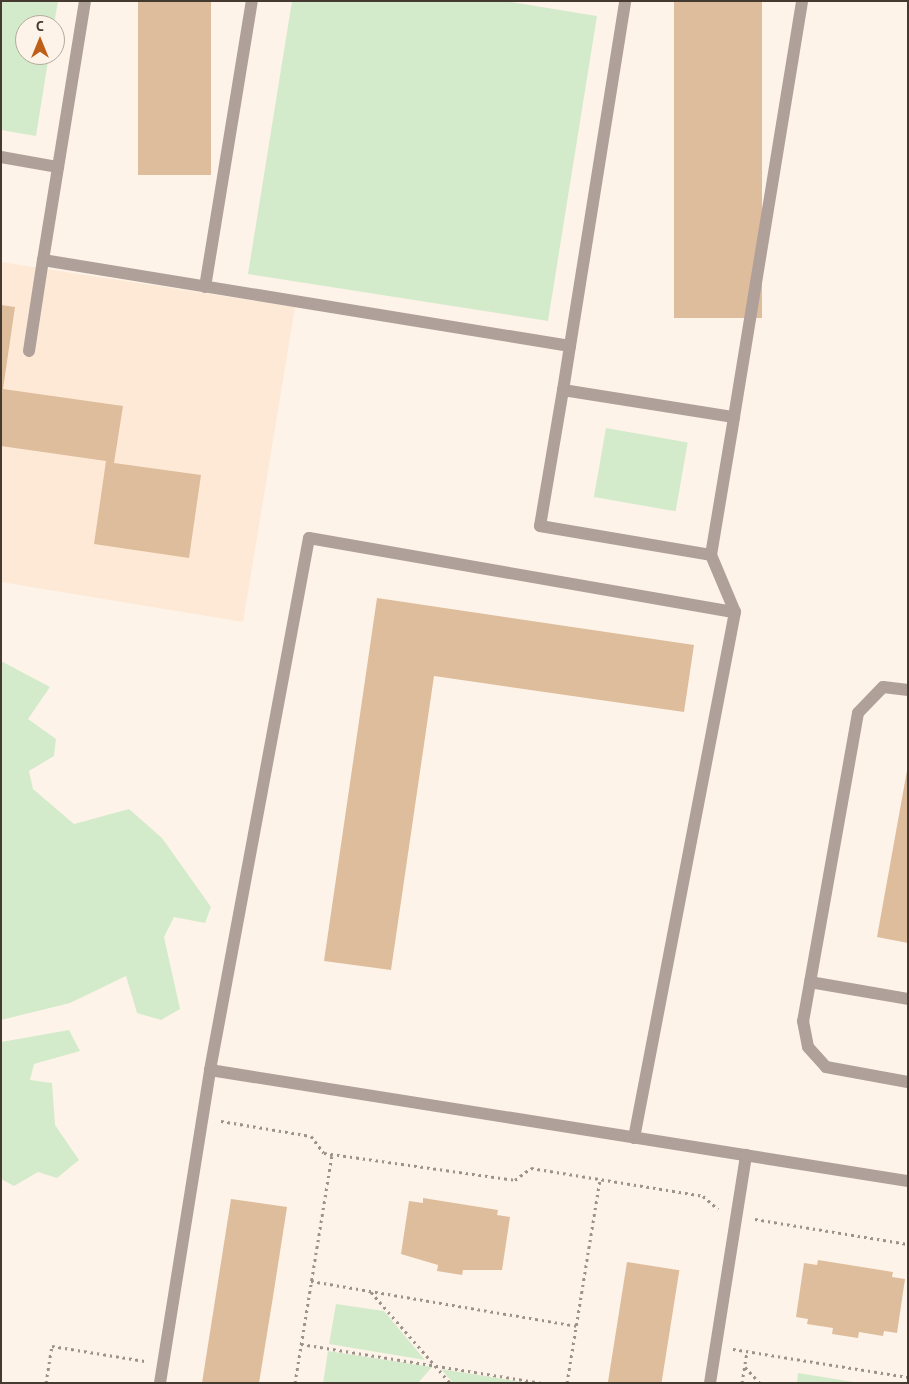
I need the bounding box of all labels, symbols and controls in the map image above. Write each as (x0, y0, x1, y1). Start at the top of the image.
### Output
north arrow (15, 15, 65, 65)
text: С (36, 17, 44, 35)

